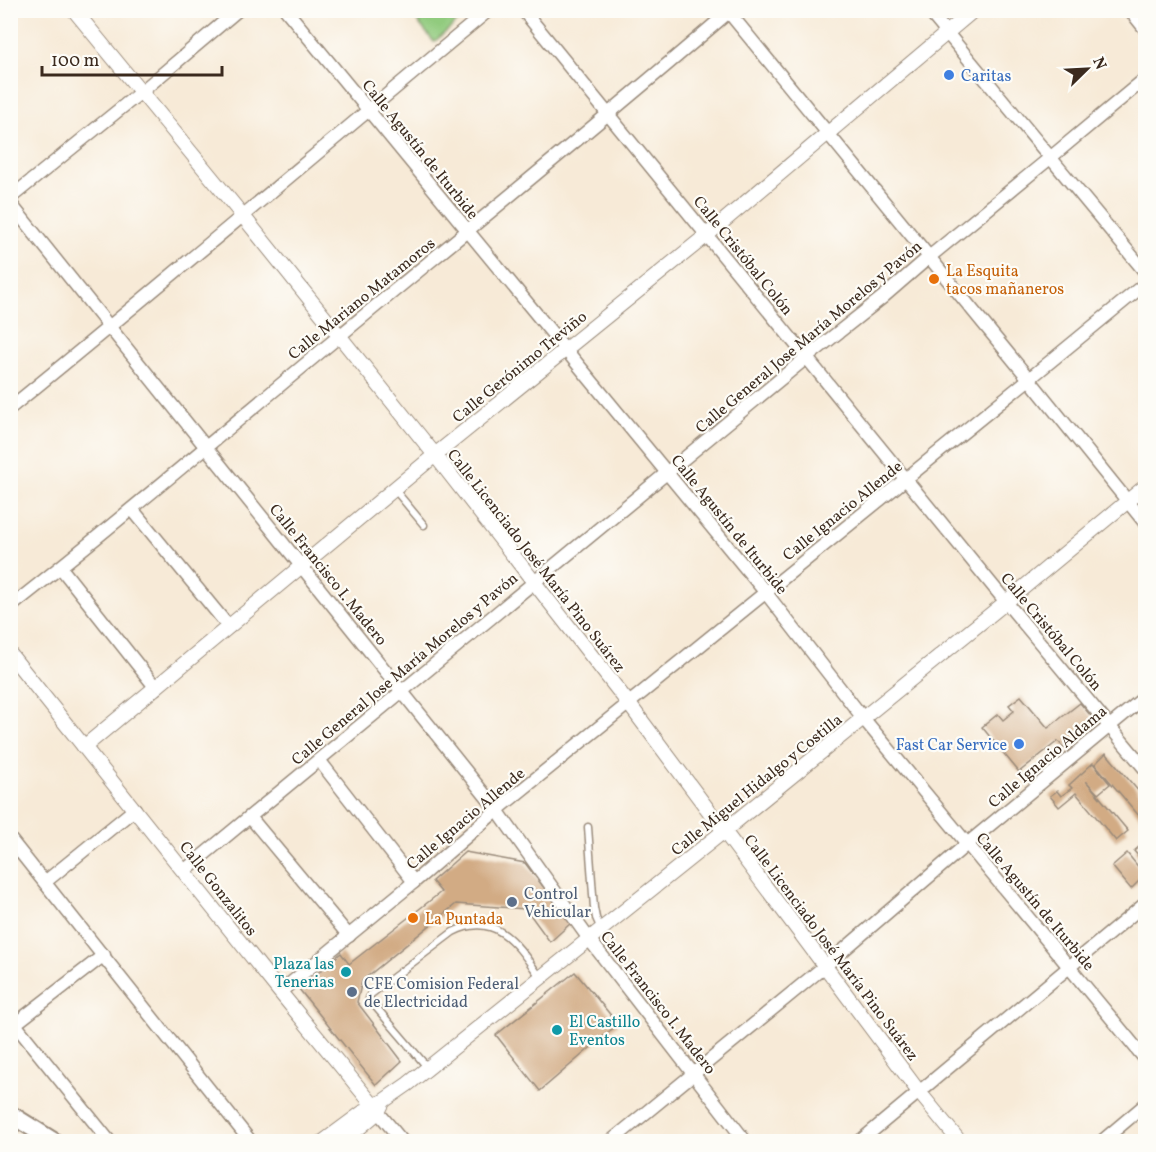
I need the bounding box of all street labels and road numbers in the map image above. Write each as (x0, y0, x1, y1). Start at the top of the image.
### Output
street label: Calle Agustín de Iturbide (356, 76, 483, 225)
street label: Calle Cristóbal Colón (687, 192, 797, 321)
street label: Calle Mariano Matamoros (284, 233, 441, 366)
street label: Calle General Jose María Morelos y Pavón (691, 236, 927, 439)
street label: Calle Gerónimo Treviño (448, 306, 592, 429)
street label: Calle Licenciado José María Pino Suárez (441, 445, 630, 678)
street label: Calle Agustín de Iturbide (665, 451, 792, 600)
street label: Calle Ignacio Allende (779, 456, 908, 567)
street label: Calle Francisco I. Madero (263, 500, 392, 651)
street label: Calle General Jose María Morelos y Pavón (287, 568, 523, 771)
street label: Calle Cristóbal Colón (995, 569, 1106, 696)
street label: Calle Ignacio Aldama (984, 701, 1112, 814)
street label: Calle Miguel Hidalgo y Costilla (667, 710, 848, 862)
street label: Calle Ignacio Allende (402, 763, 530, 876)
street label: Calle Agustín de Iturbide (970, 828, 1099, 976)
street label: Calle Licenciado José María Pino Suárez (738, 831, 923, 1066)
street label: Calle Gonzalitos (173, 837, 262, 941)
street label: Calle Francisco I. Madero (594, 927, 720, 1080)

